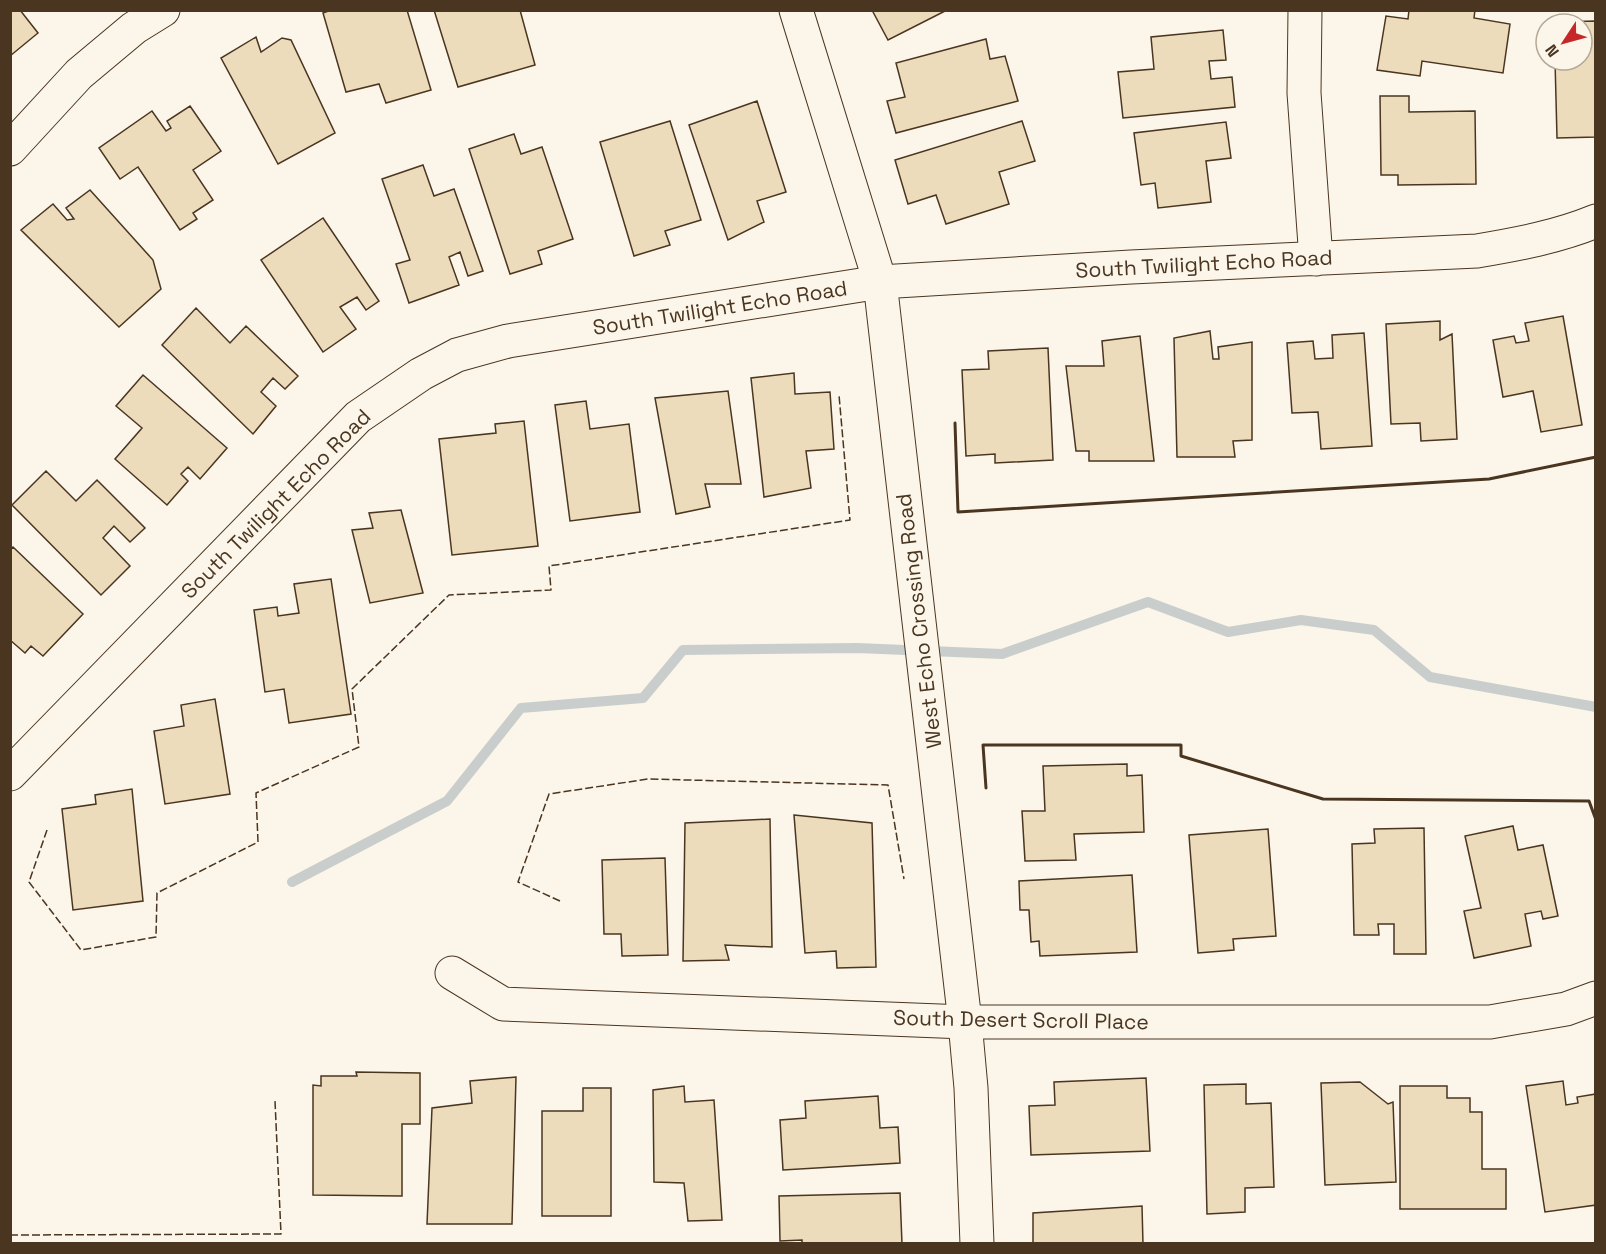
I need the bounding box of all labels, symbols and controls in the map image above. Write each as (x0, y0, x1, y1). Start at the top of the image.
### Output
north arrow (1534, 12, 1594, 72)
text: N (1541, 40, 1564, 61)
street label: South Twilight Echo Road (1075, 243, 1333, 284)
street label: South Twilight Echo Road (591, 274, 849, 341)
street label: South Twilight Echo Road (175, 403, 376, 604)
street label: West Echo Crossing Road (889, 492, 948, 750)
street label: South Desert Scroll Place (893, 1004, 1149, 1035)

